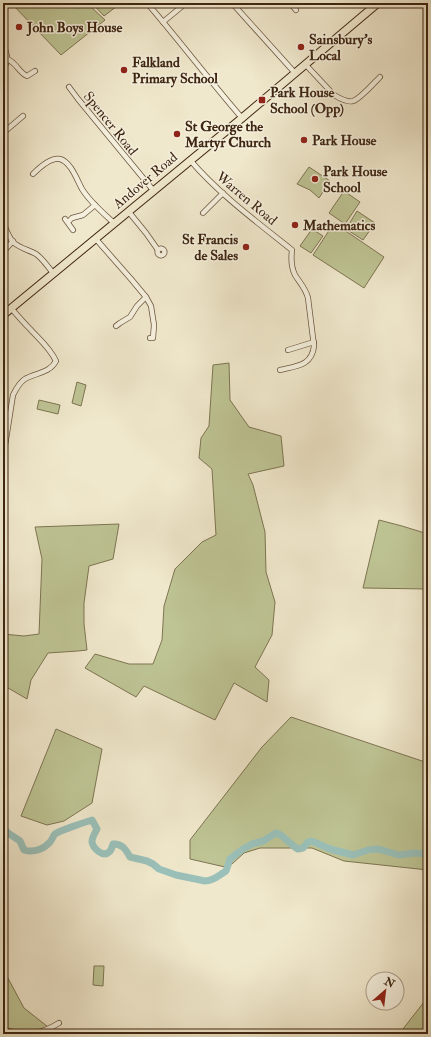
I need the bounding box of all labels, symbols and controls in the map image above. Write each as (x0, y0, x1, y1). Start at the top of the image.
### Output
place label: John Boys House (26, 19, 122, 37)
marker: John Boys House (14, 22, 24, 32)
place label: Sainsbury's Local (309, 31, 372, 64)
marker: Sainsbury's Local (296, 42, 306, 52)
place label: Falkland Primary School (132, 54, 218, 88)
marker: Falkland Primary School (119, 65, 129, 75)
place label: Park House School (Opp) (270, 84, 344, 118)
street label: Spencer Road (79, 88, 141, 159)
marker: Park House School (Opp) (257, 95, 267, 105)
place label: St George the Martyr Church (184, 118, 272, 152)
marker: St George the Martyr Church (172, 129, 182, 139)
place label: Park House (312, 132, 377, 149)
marker: Park House (299, 135, 309, 145)
street label: Andover Road (109, 148, 181, 213)
place label: Park House School (323, 163, 388, 196)
street label: Warren Road (212, 167, 281, 229)
marker: Park House School (310, 174, 320, 184)
place label: Mathematics (302, 217, 375, 234)
marker: Mathematics (290, 220, 300, 230)
place label: St Francis de Sales (182, 231, 238, 264)
marker: St Francis de Sales (241, 242, 251, 252)
north arrow (365, 971, 405, 1011)
text: N (381, 974, 398, 991)

